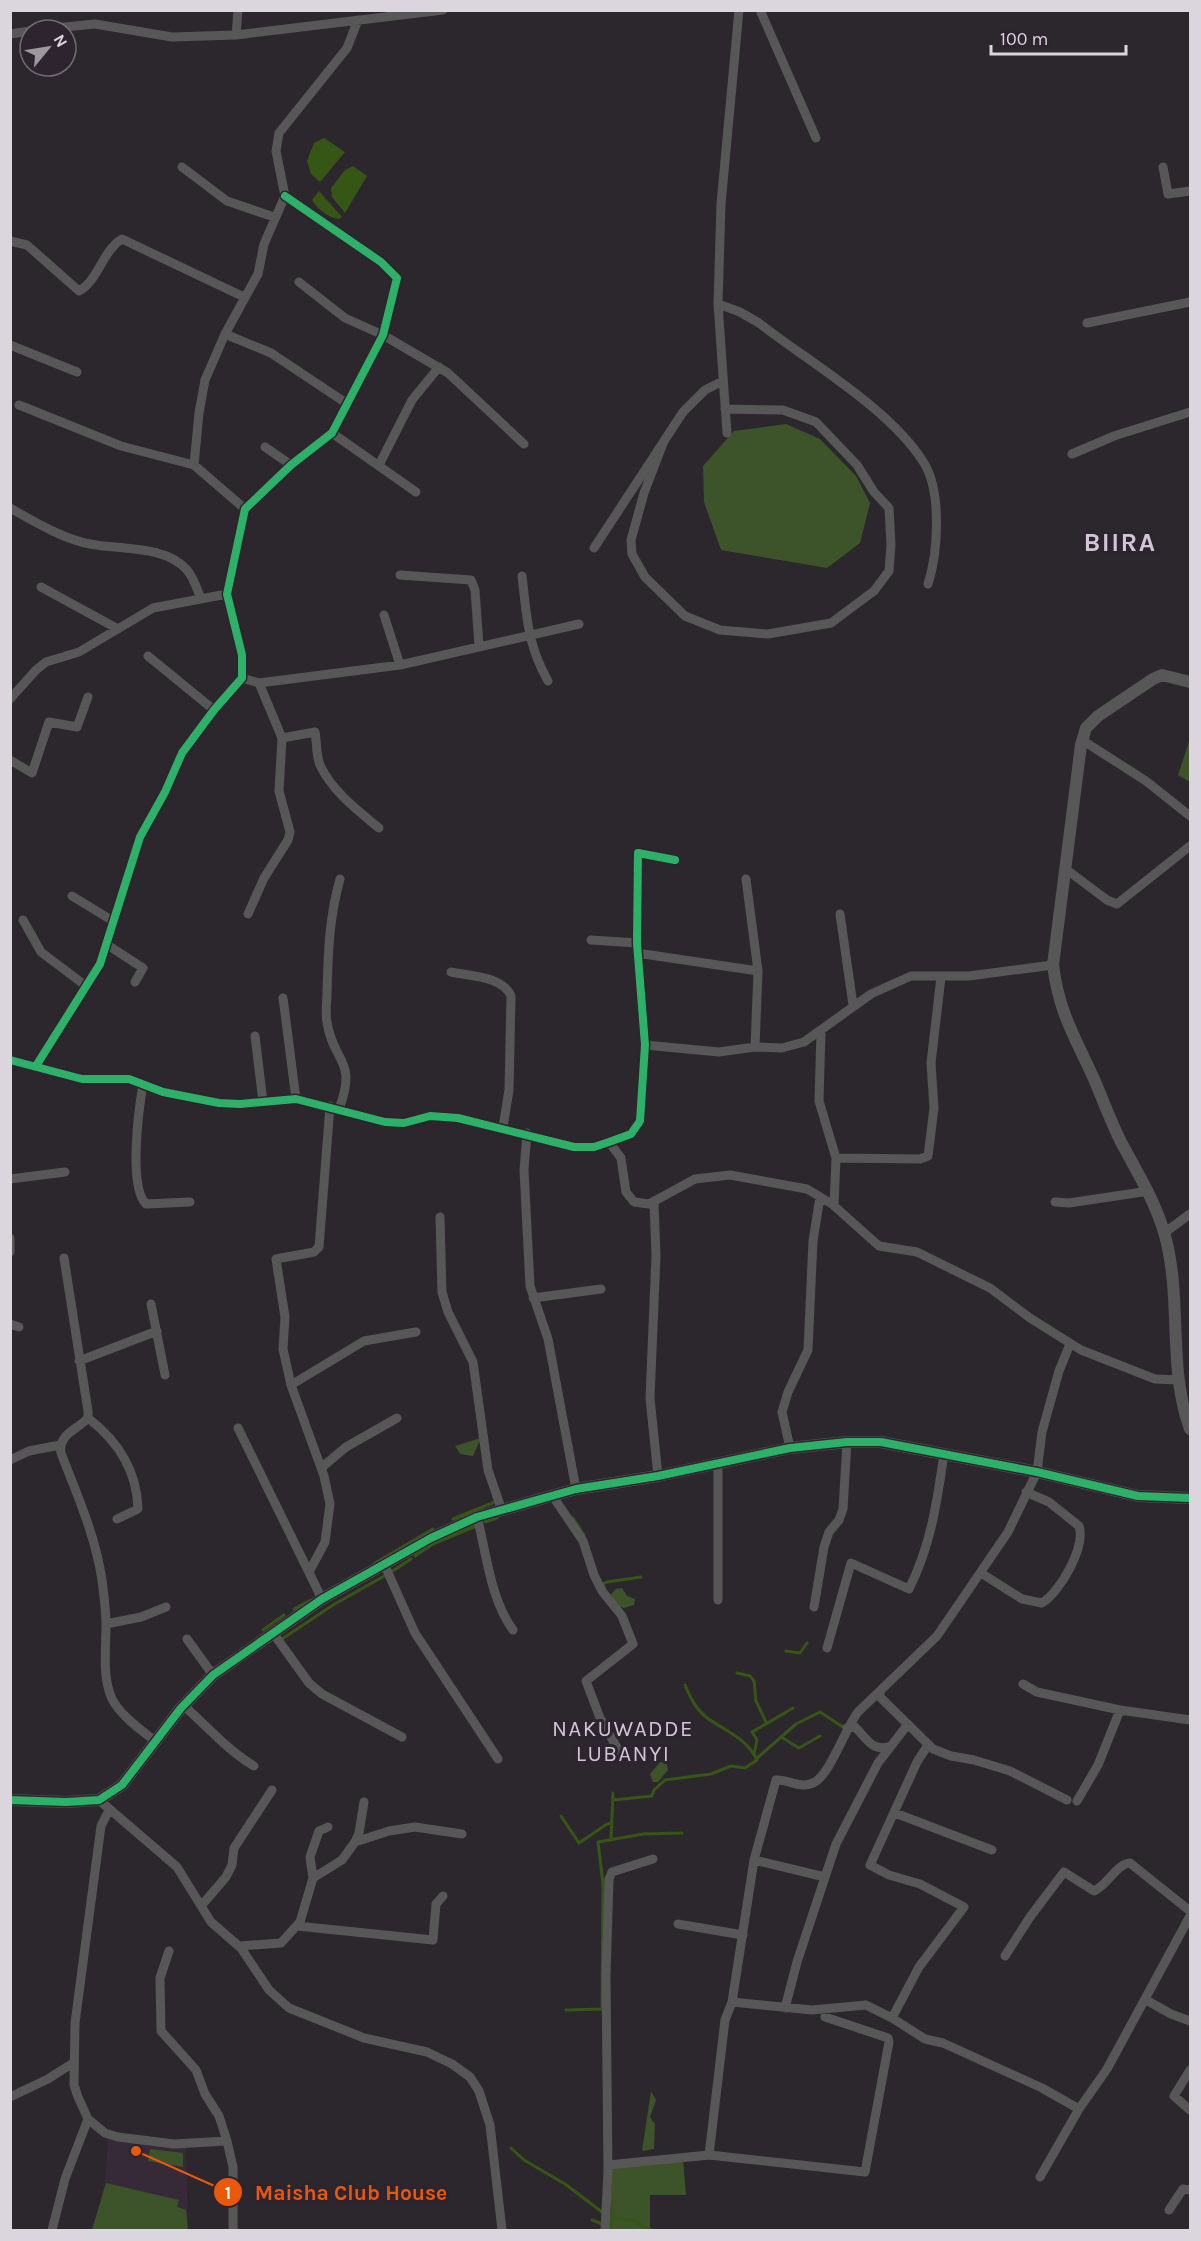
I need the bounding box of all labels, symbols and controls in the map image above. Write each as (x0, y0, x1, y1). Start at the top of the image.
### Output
north arrow (18, 18, 78, 78)
scale bar (991, 18, 1126, 56)
text: 100 m (1000, 28, 1048, 50)
text: N (49, 31, 72, 50)
district label: BIIRA (1083, 527, 1157, 558)
district label: NAKUWADDE LUBANYI (552, 1716, 694, 1767)
callout: Maisha Club House (213, 2173, 459, 2212)
text: Maisha Club House (255, 2181, 447, 2205)
text: 1 (225, 2182, 231, 2204)

